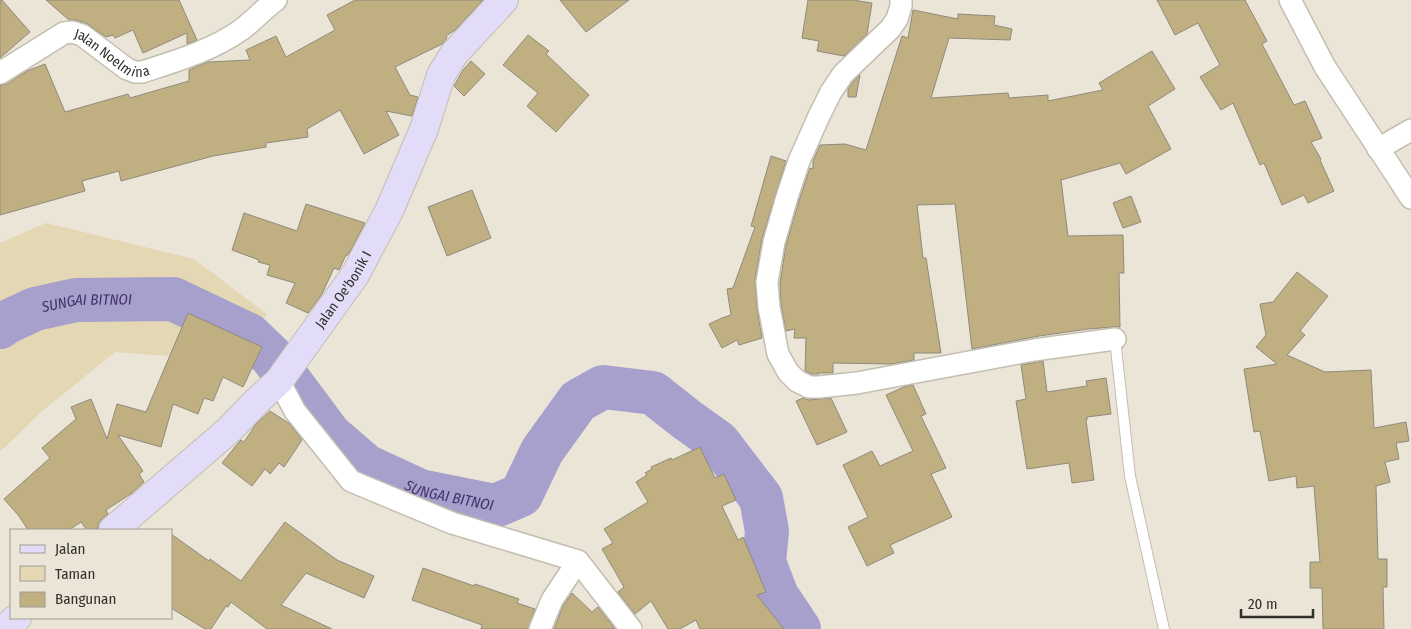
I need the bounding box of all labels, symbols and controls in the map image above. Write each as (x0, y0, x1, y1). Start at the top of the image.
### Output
street label: Jalan Noelmina (72, 25, 152, 81)
street label: Jalan Oe'bonik I (311, 248, 375, 331)
water label: SUNGAI BITNOI (39, 290, 132, 316)
water label: SUNGAI BITNOI (401, 476, 495, 514)
legend (10, 529, 172, 619)
text: Jalan (55, 540, 85, 558)
text: Taman (55, 565, 95, 583)
scale bar (1241, 586, 1314, 618)
text: Bangunan (55, 590, 116, 608)
text: 20 m (1248, 595, 1278, 613)

